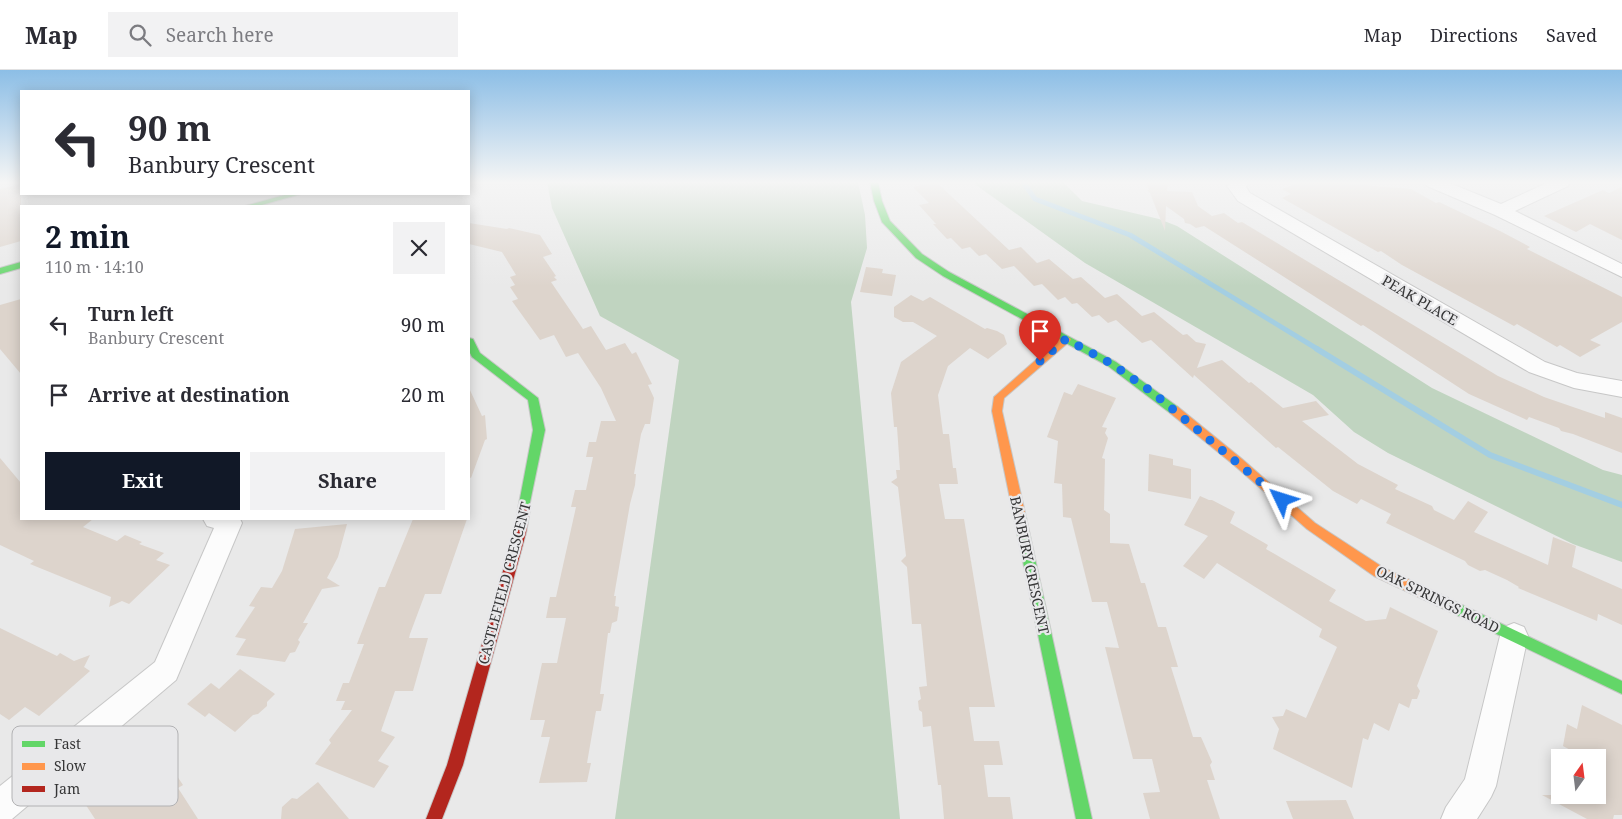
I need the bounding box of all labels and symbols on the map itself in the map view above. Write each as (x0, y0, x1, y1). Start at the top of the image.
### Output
street label: PEAK PLACE (1379, 271, 1462, 330)
pin (1019, 310, 1061, 361)
position arrow (1255, 473, 1307, 525)
street label: BANBURY CRESCENT (1006, 494, 1054, 636)
street label: CASTLEFIELD CRESCENT (473, 499, 535, 666)
street label: OAK SPRINGS ROAD (1373, 561, 1503, 637)
legend (12, 726, 178, 806)
text: Fast (54, 734, 81, 753)
north arrow (1551, 749, 1606, 804)
text: Slow (54, 756, 87, 775)
text: Jam (53, 779, 80, 798)

